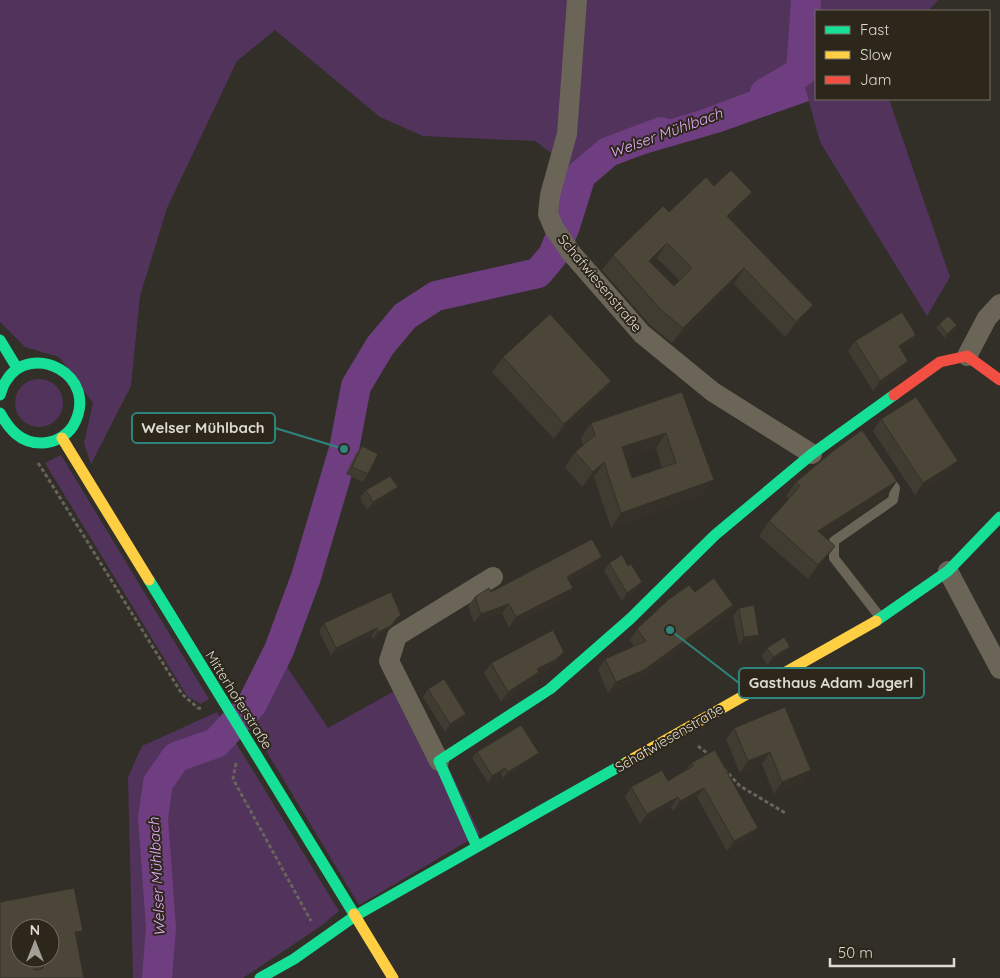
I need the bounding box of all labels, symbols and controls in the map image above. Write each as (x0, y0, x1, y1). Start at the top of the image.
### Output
legend (815, 10, 990, 100)
text: Fast (860, 20, 889, 39)
text: Slow (860, 45, 892, 64)
text: Jam (860, 70, 891, 89)
water label: Welser Mühlbach (607, 103, 725, 162)
street label: Schafwiesenstraße (554, 230, 646, 336)
callout: Welser Mühlbach (132, 413, 275, 443)
text: Welser Mühlbach (142, 418, 264, 437)
street label: Mitterhoferstraße (201, 647, 277, 753)
callout: Gasthaus Adam Jagerl (739, 668, 924, 698)
text: Gasthaus Adam Jagerl (749, 673, 913, 692)
street label: Schafwiesenstraße (612, 700, 726, 776)
water label: Welser Mühlbach (144, 817, 169, 937)
north arrow (10, 918, 60, 968)
text: N (30, 921, 40, 939)
scale bar (830, 936, 954, 968)
text: 50 m (838, 943, 873, 962)

